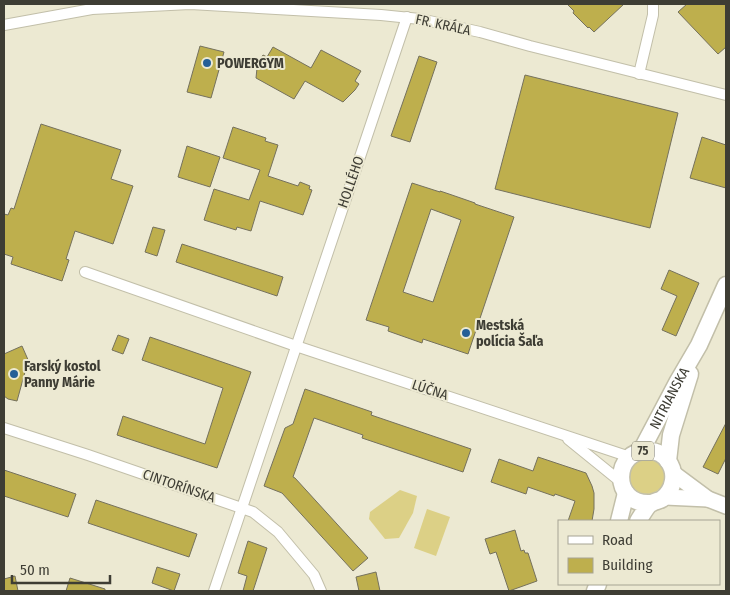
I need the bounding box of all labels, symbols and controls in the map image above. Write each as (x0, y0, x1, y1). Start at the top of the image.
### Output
street label: FR. KRÁĽA (414, 10, 473, 39)
place label: POWERGYM (217, 55, 284, 72)
marker: POWERGYM (201, 57, 213, 69)
street label: HOLLÉHO (333, 153, 368, 210)
place label: Mestská polícia Šaľa (476, 317, 544, 350)
marker: Mestská polícia Šaľa (460, 327, 472, 339)
place label: Farský kostol Panny Márie (24, 358, 101, 391)
street label: NITRIANSKA (646, 364, 693, 432)
marker: Farský kostol Panny Márie (8, 368, 20, 380)
street label: LÚČNA (410, 375, 451, 404)
road number: 75 (632, 442, 654, 461)
street label: CINTORÍNSKA (141, 465, 218, 507)
legend (558, 520, 720, 585)
text: Road (602, 531, 633, 549)
scale bar (12, 552, 110, 584)
text: Building (602, 556, 653, 574)
text: 50 m (20, 561, 50, 579)

